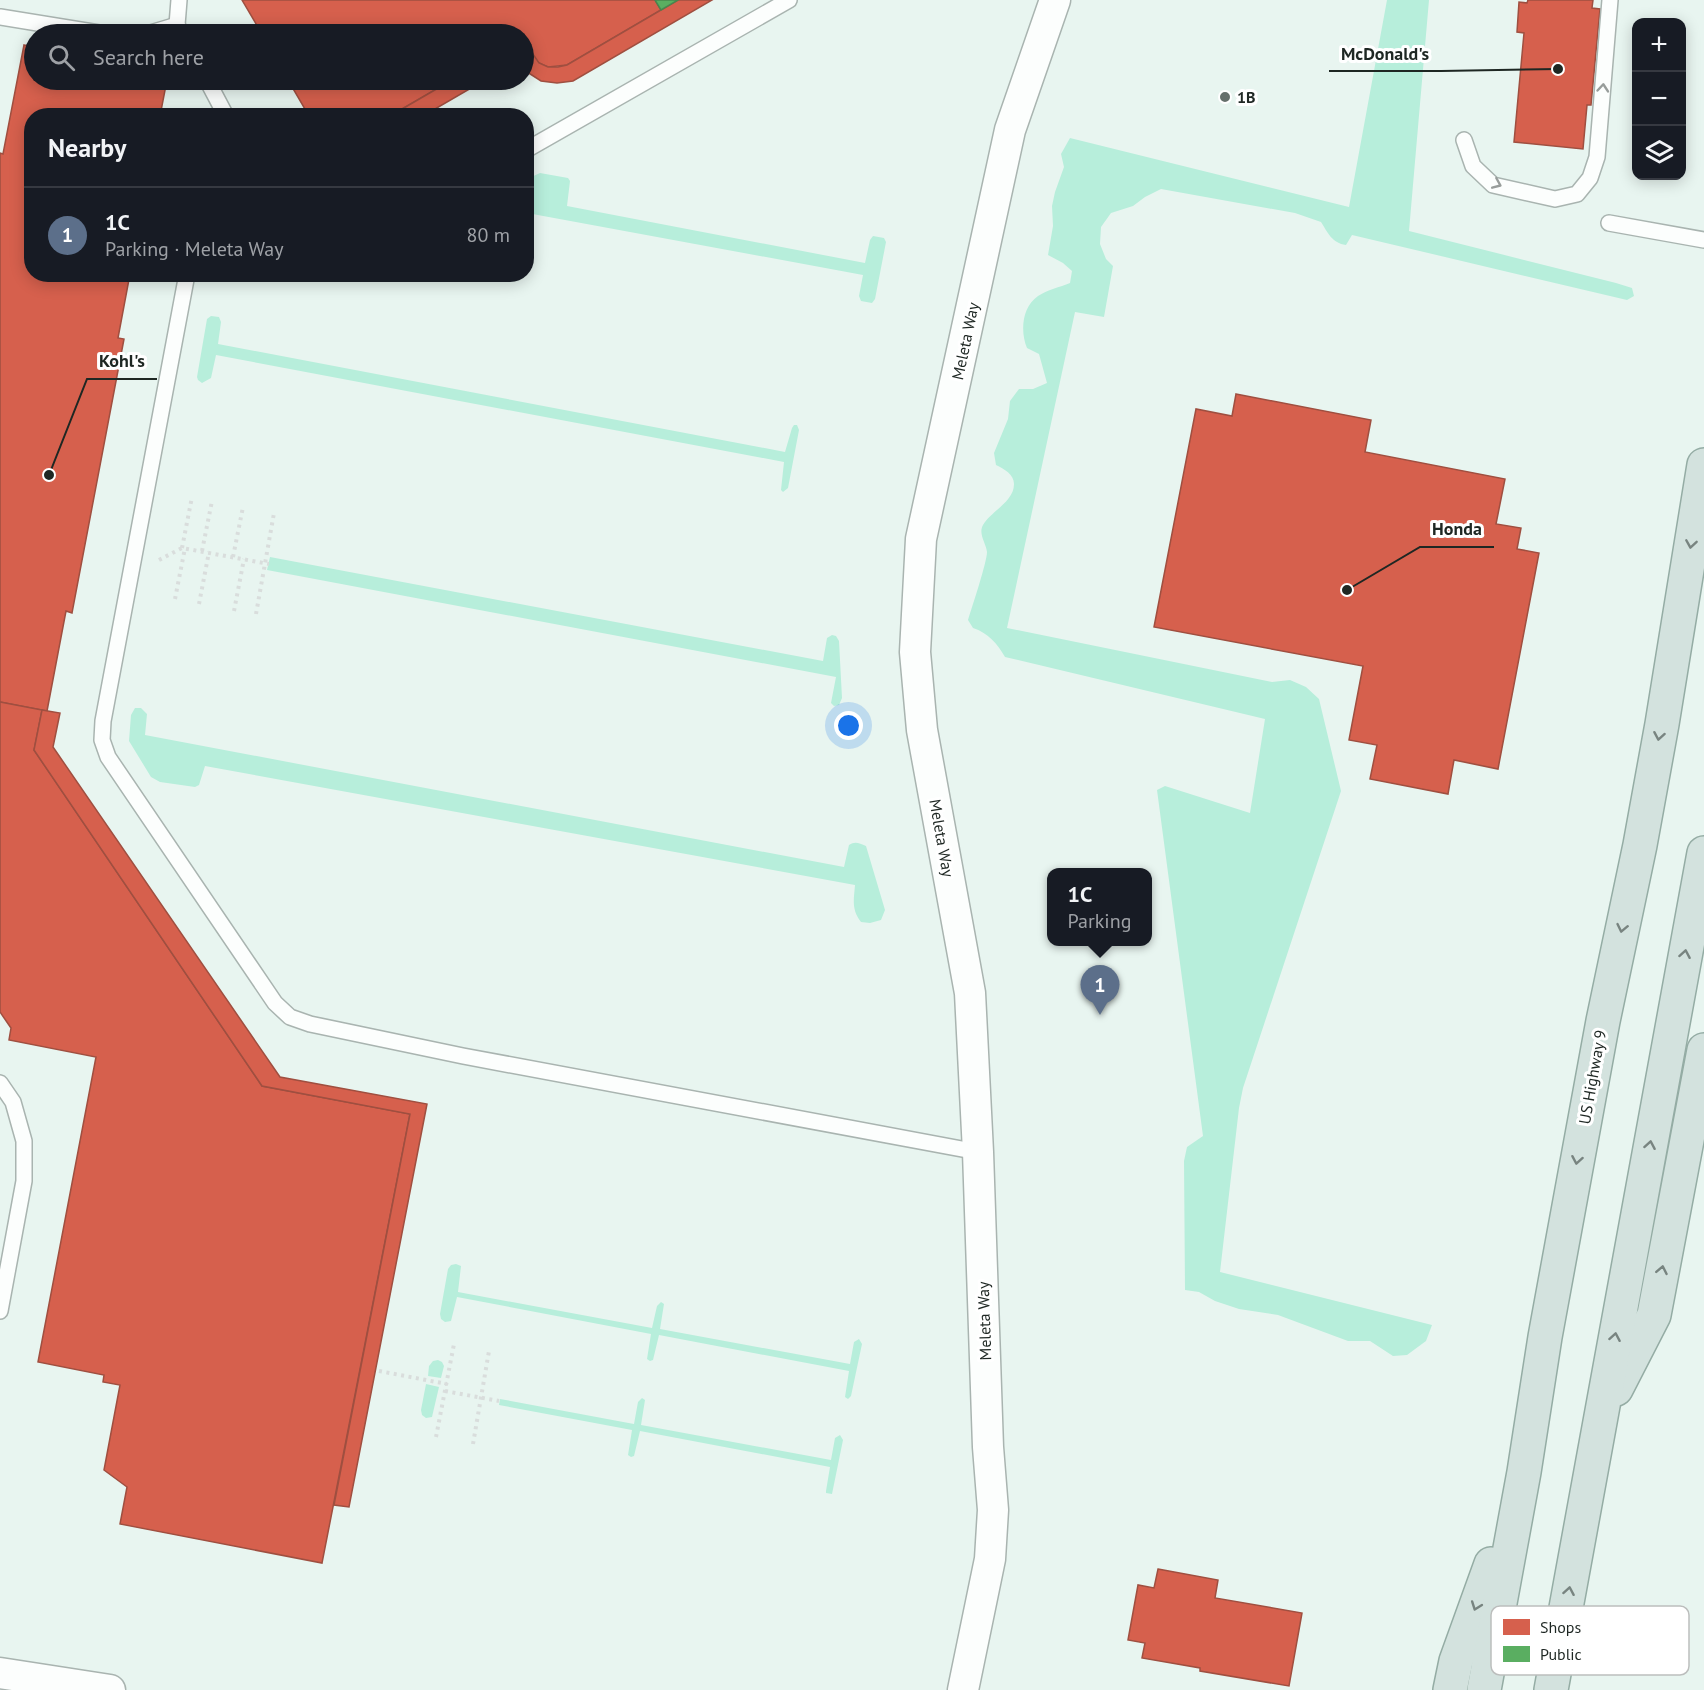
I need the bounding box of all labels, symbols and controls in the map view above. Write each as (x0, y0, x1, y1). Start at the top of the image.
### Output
map controls (1632, 18, 1686, 180)
button: + (1632, 18, 1686, 72)
search box (24, 24, 534, 90)
callout: McDonald's (1329, 35, 1441, 71)
icon: search (45, 41, 78, 74)
text: McDonald's (1341, 42, 1429, 65)
text: Search here (93, 43, 204, 71)
button: − (1632, 72, 1686, 126)
one-way arrow (1596, 83, 1609, 93)
place label: 1B (1237, 87, 1256, 107)
marker: 1B (1218, 90, 1232, 104)
button: layers (1632, 126, 1686, 180)
text: Nearby (48, 131, 126, 164)
one-way arrow (1491, 177, 1502, 189)
text: 1C (105, 208, 130, 236)
text: 1 (62, 222, 73, 248)
text: 80 m (467, 222, 510, 248)
text: Parking · Meleta Way (105, 236, 283, 262)
street label: Meleta Way (947, 300, 983, 382)
callout: Kohl's (87, 343, 157, 379)
text: Kohl's (99, 349, 145, 372)
callout: Honda (1420, 511, 1494, 547)
text: Honda (1432, 517, 1482, 540)
one-way arrow (1685, 539, 1698, 549)
your location (834, 711, 863, 740)
one-way arrow (1653, 731, 1666, 741)
street label: Meleta Way (925, 797, 959, 879)
popup (1047, 868, 1152, 946)
text: 1C (1068, 880, 1092, 908)
text: Parking (1068, 908, 1131, 934)
one-way arrow (1616, 922, 1629, 932)
one-way arrow (1679, 949, 1691, 958)
pin: 1 (1080, 966, 1120, 1015)
street label: US Highway 9 (1574, 1028, 1610, 1126)
one-way arrow (1643, 1141, 1656, 1151)
one-way arrow (1571, 1155, 1584, 1165)
one-way arrow (1655, 1266, 1668, 1276)
street label: Meleta Way (973, 1281, 995, 1361)
one-way arrow (1608, 1333, 1621, 1343)
one-way arrow (1562, 1586, 1575, 1596)
one-way arrow (1470, 1600, 1483, 1611)
legend (1491, 1606, 1689, 1675)
text: Shops (1540, 1617, 1581, 1637)
text: Public (1540, 1644, 1582, 1664)

